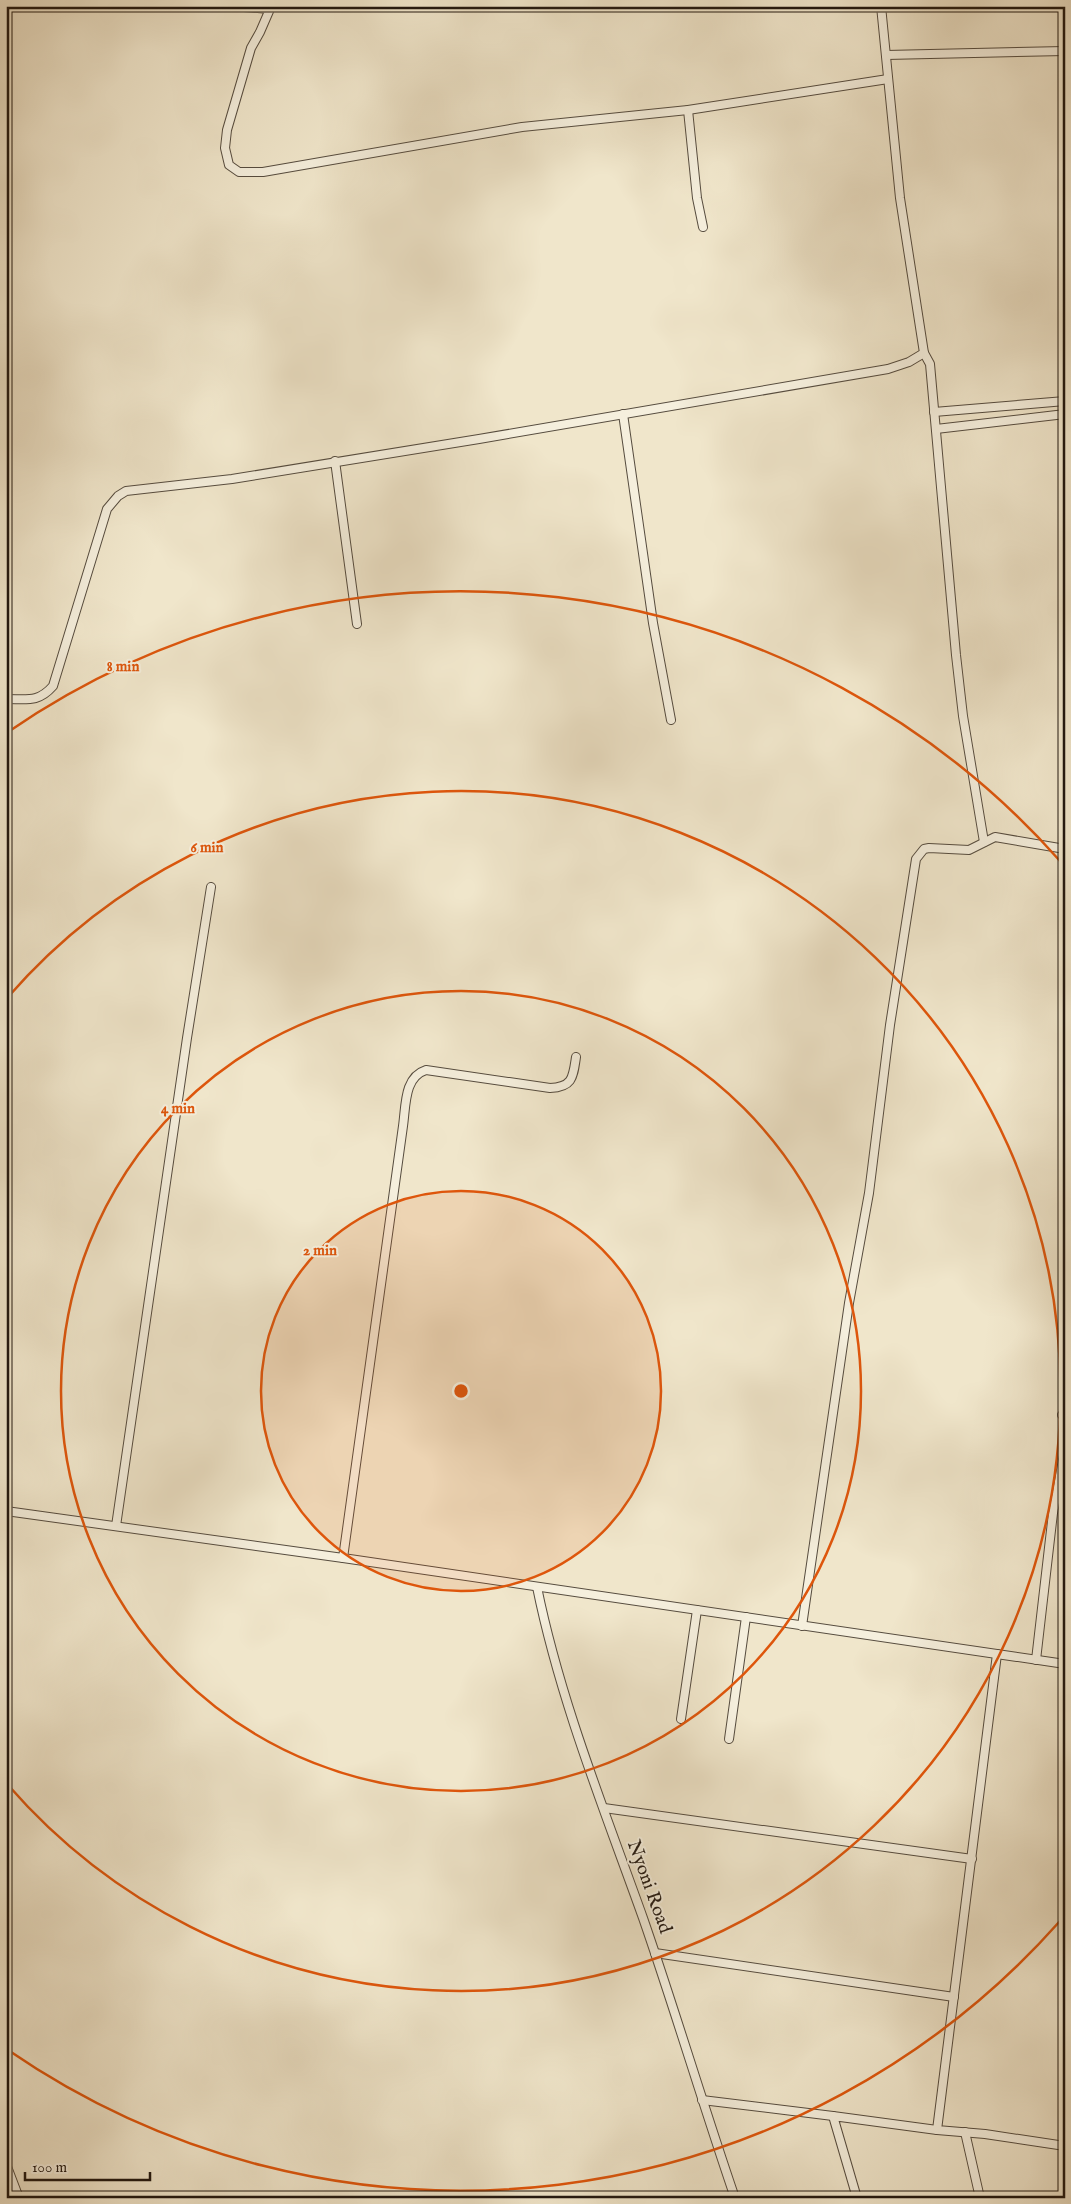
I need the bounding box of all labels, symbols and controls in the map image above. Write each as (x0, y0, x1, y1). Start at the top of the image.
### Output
text: 8 min (107, 657, 139, 676)
text: 6 min (190, 838, 224, 857)
text: 4 min (161, 1099, 195, 1118)
text: 2 min (303, 1241, 337, 1260)
centre of rings (452, 1382, 470, 1400)
street label: Nyoni Road (621, 1837, 677, 1938)
scale bar (25, 2149, 150, 2181)
text: 100 m (32, 2158, 68, 2177)

